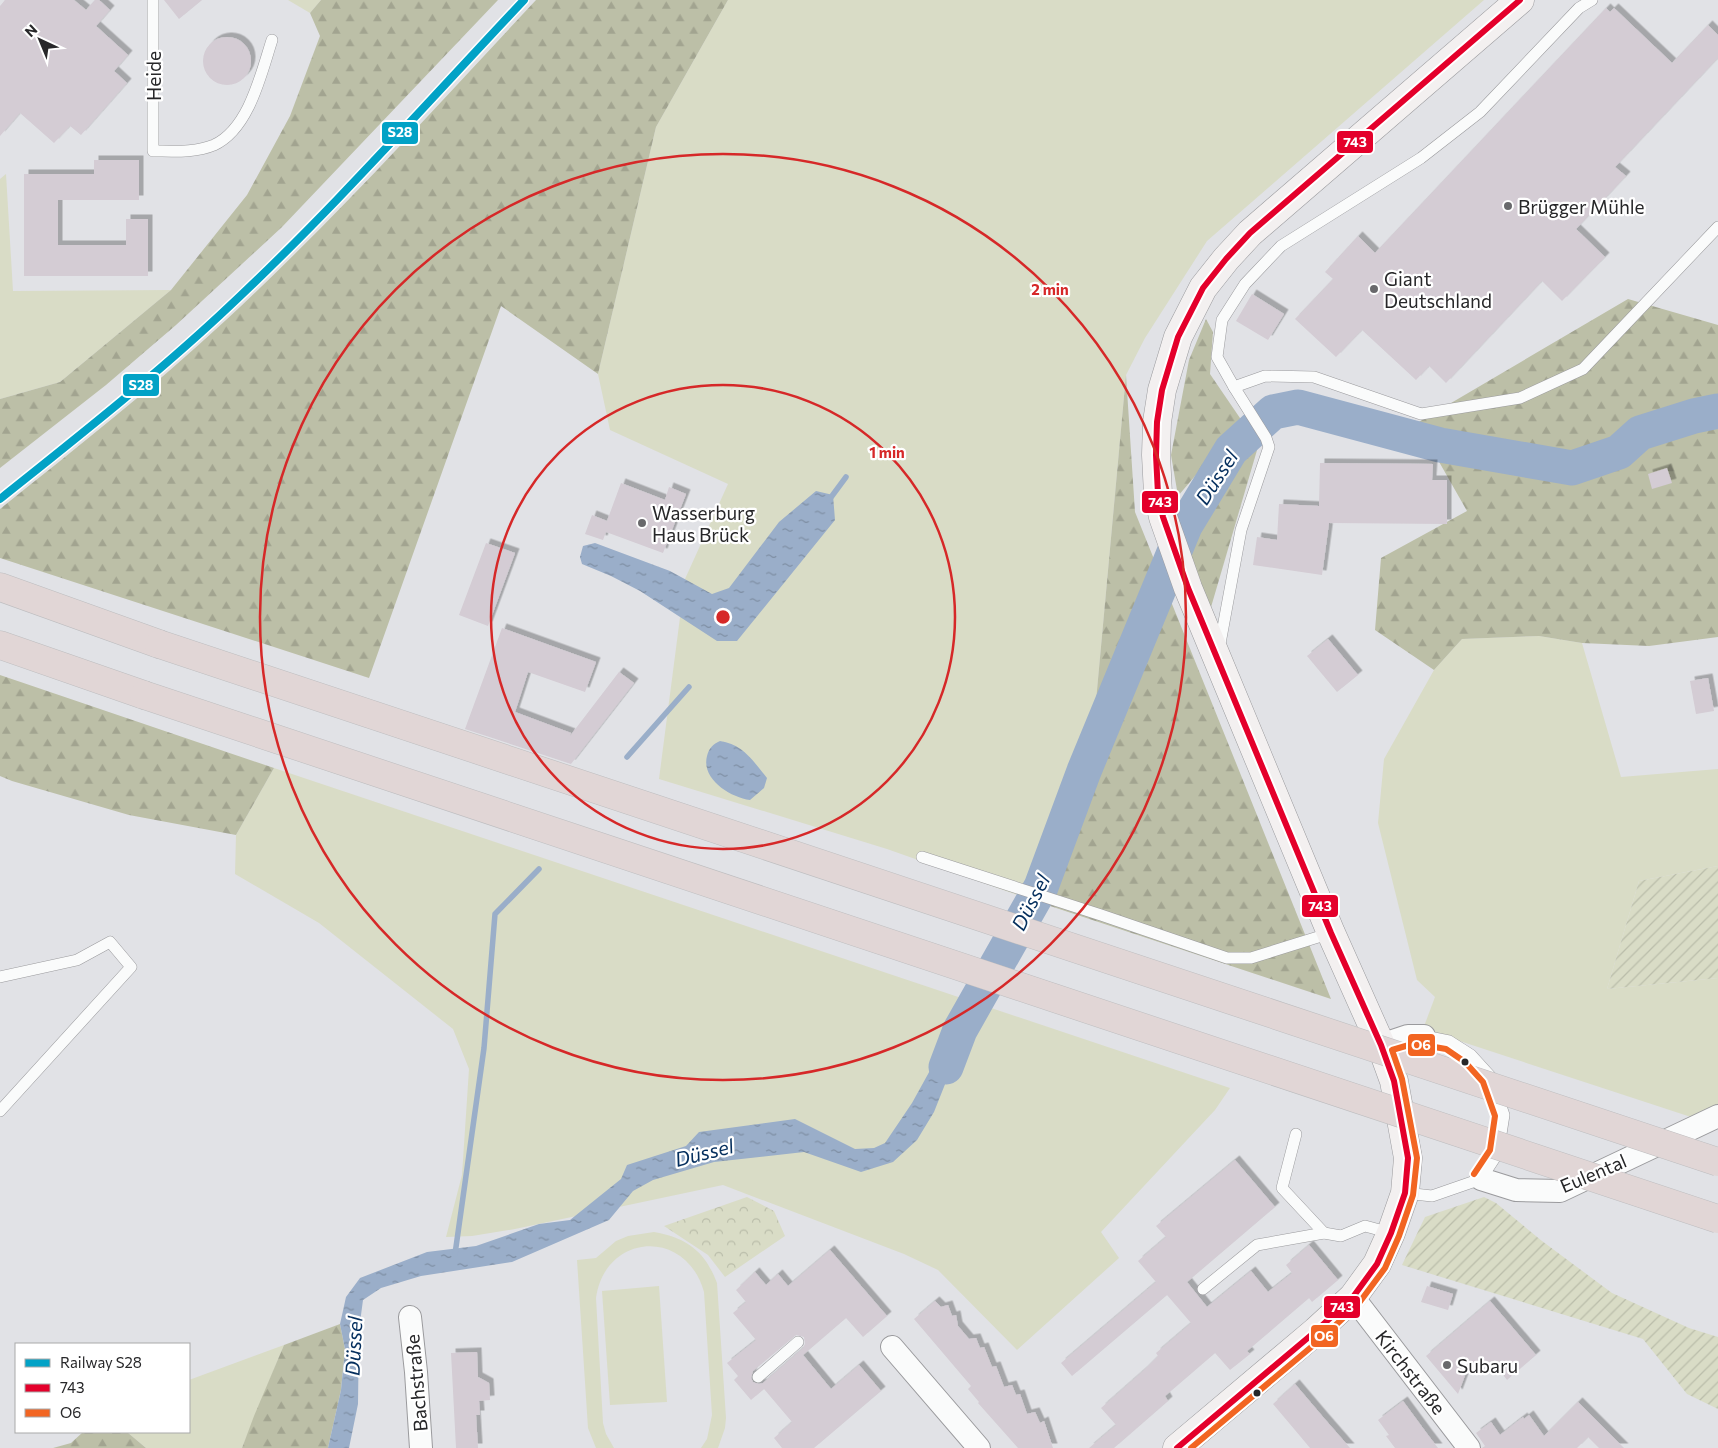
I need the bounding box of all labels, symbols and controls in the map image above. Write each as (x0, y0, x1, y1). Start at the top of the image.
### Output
north arrow (15, 15, 65, 65)
text: N (21, 21, 40, 40)
street label: Heide (142, 51, 165, 101)
line badge: S28 (381, 121, 419, 145)
text: S28 (388, 123, 413, 140)
line badge: 743 (1336, 130, 1374, 154)
text: 743 (1343, 133, 1367, 150)
place label: Brügger Mühle (1518, 195, 1645, 218)
marker: Brügger Mühle (1502, 200, 1514, 212)
place label: Giant Deutschland (1384, 267, 1492, 312)
text: 2 min (1031, 280, 1069, 298)
marker: Giant Deutschland (1368, 283, 1380, 295)
line badge: S28 (122, 373, 160, 397)
text: S28 (129, 376, 154, 393)
text: 1 min (869, 443, 905, 461)
water label: Düssel (1190, 445, 1243, 509)
line badge: 743 (1141, 490, 1179, 514)
text: 743 (1148, 493, 1172, 510)
place label: Wasserburg Haus Brück (652, 501, 755, 546)
marker: Wasserburg Haus Brück (636, 517, 648, 529)
centre of rings (714, 608, 732, 626)
water label: Düssel (1006, 869, 1055, 934)
line badge: 743 (1301, 894, 1339, 918)
text: 743 (1308, 897, 1332, 914)
line badge: O6 (1407, 1033, 1436, 1057)
text: O6 (1411, 1036, 1431, 1053)
unlabelled marker (1460, 1057, 1470, 1067)
water label: Düssel (672, 1133, 737, 1171)
street label: Eulental (1556, 1149, 1630, 1197)
line badge: 743 (1323, 1295, 1361, 1319)
text: 743 (1330, 1298, 1354, 1315)
water label: Düssel (339, 1315, 367, 1376)
line badge: O6 (1310, 1324, 1339, 1348)
street label: Kirchstraße (1371, 1325, 1451, 1419)
text: O6 (1314, 1327, 1334, 1344)
street label: Bachstraße (400, 1333, 432, 1433)
legend (15, 1343, 190, 1433)
text: Railway S28 (60, 1353, 142, 1371)
place label: Subaru (1457, 1354, 1518, 1377)
marker: Subaru (1441, 1359, 1453, 1371)
text: 743 (60, 1378, 85, 1396)
unlabelled marker (1252, 1388, 1262, 1398)
text: O6 (60, 1403, 81, 1421)

